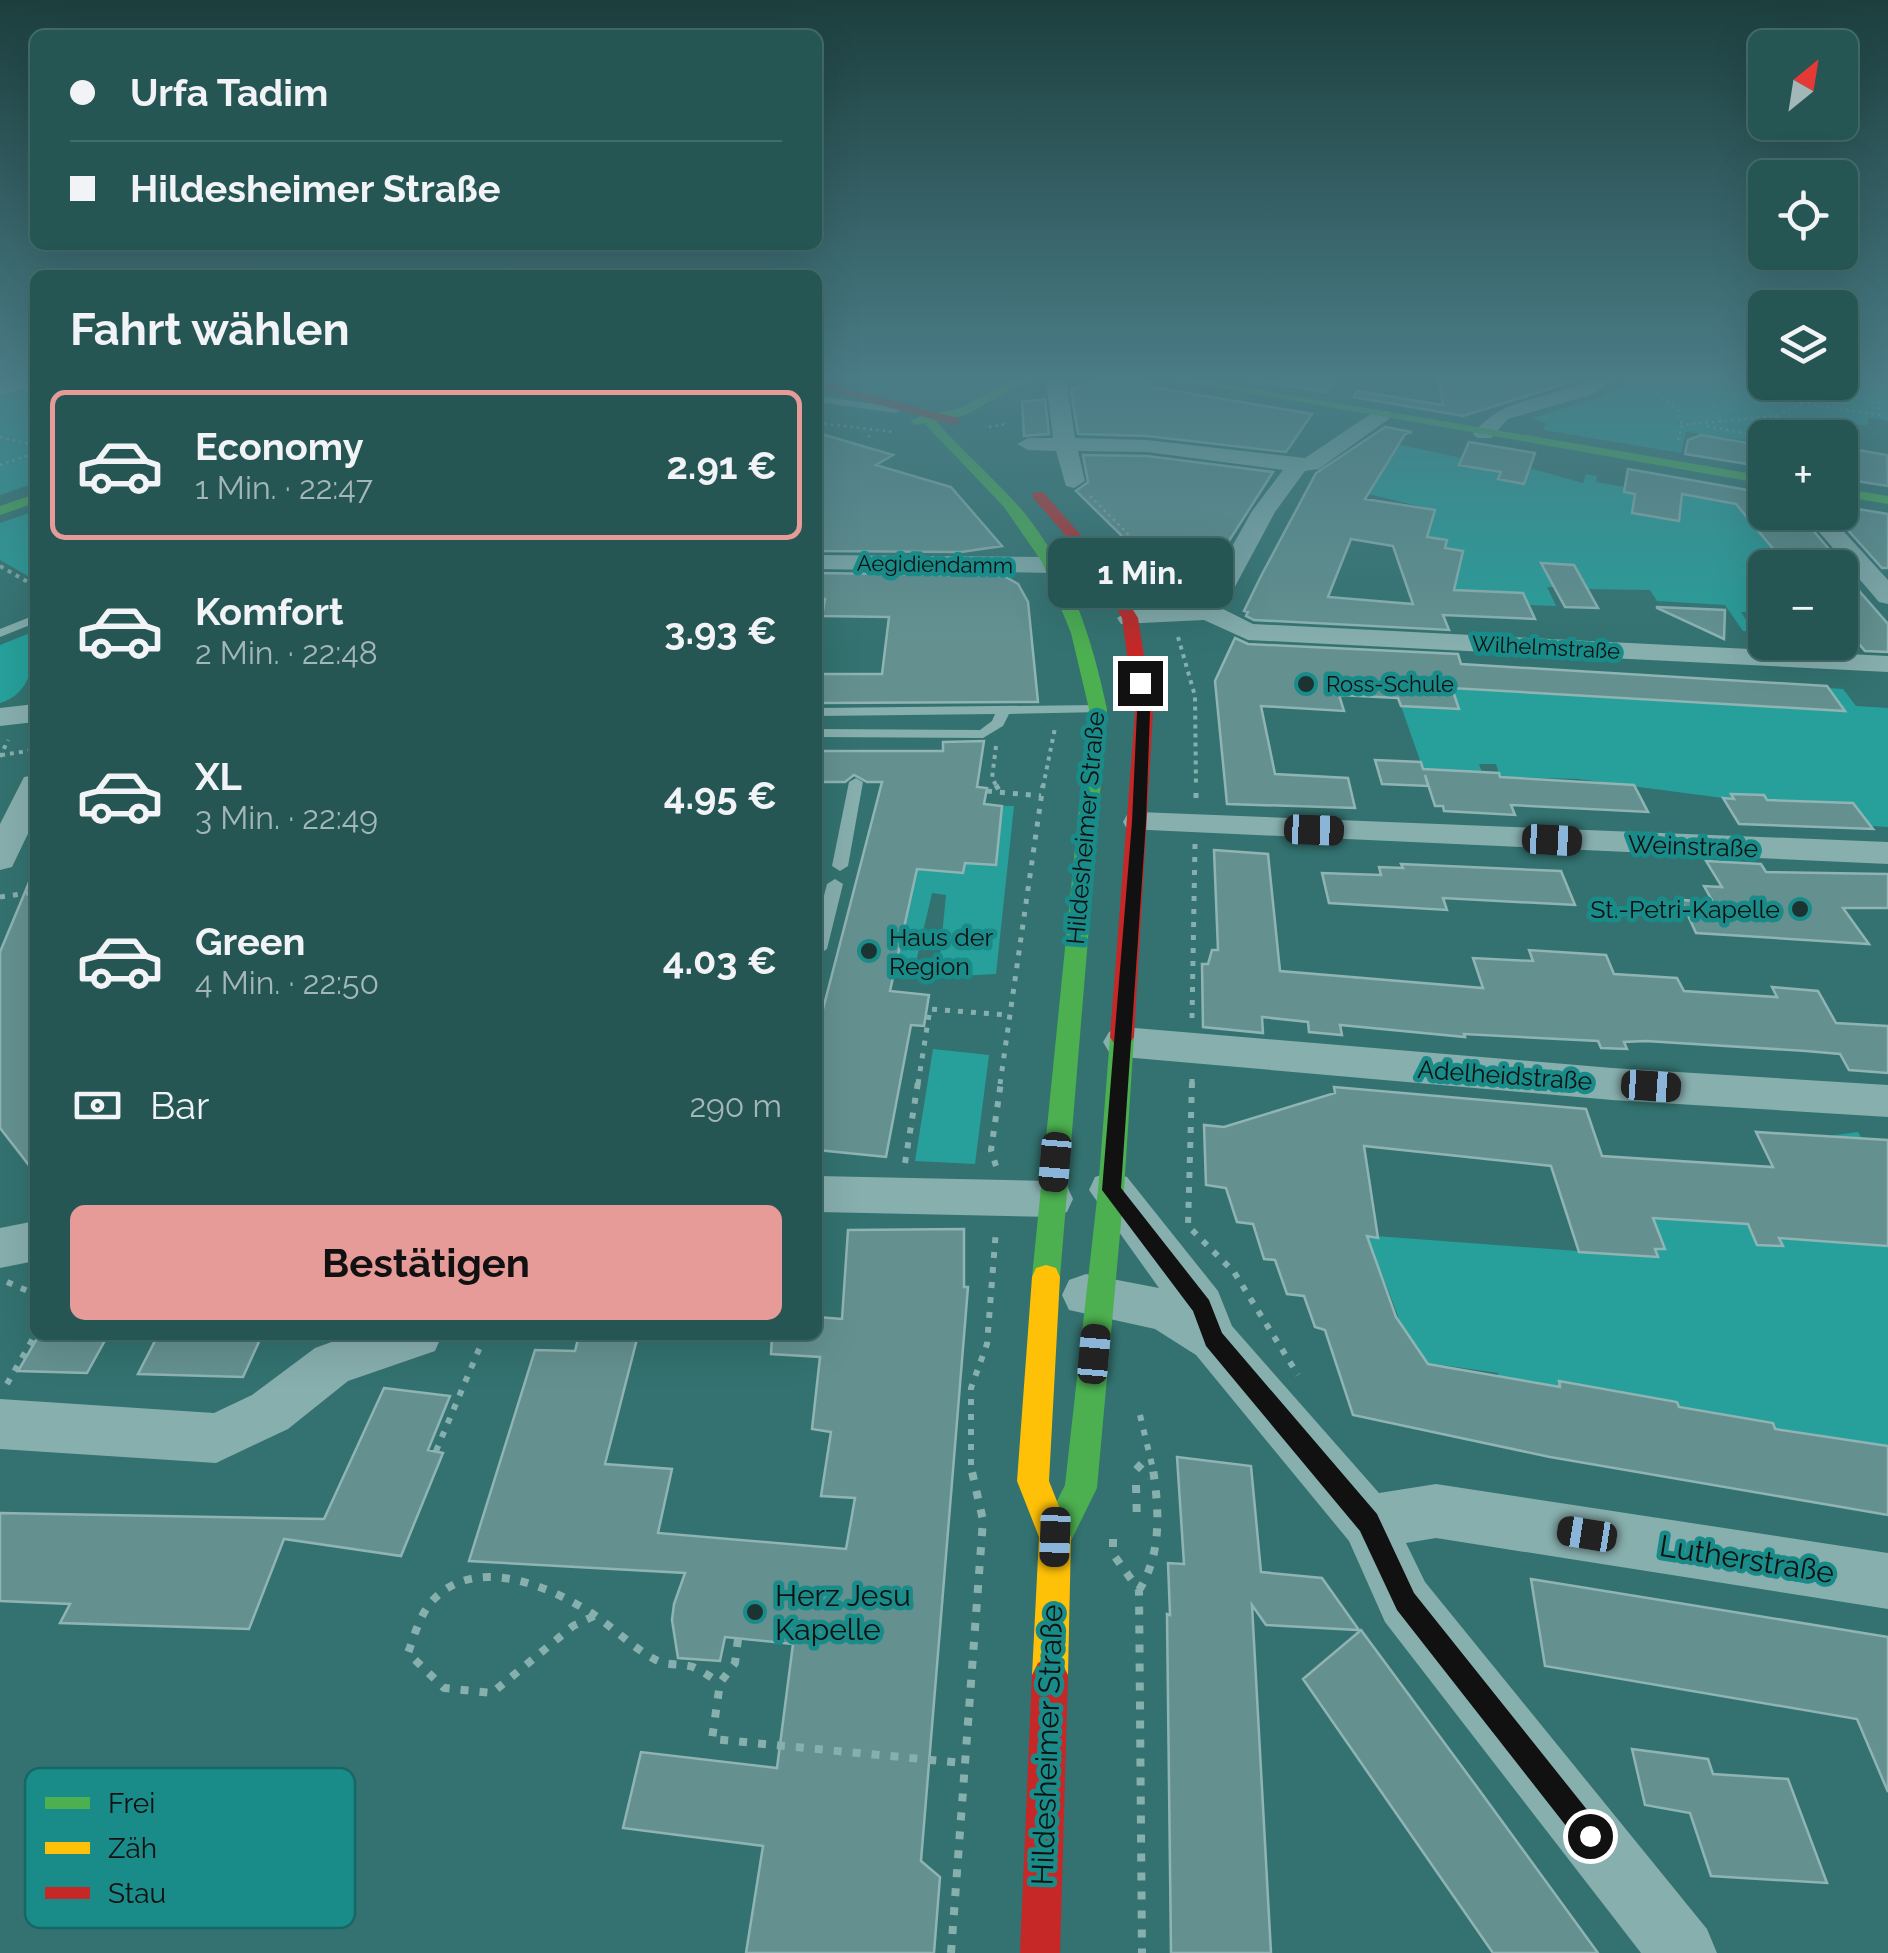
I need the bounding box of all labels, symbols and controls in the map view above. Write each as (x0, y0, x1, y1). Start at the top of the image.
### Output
north arrow (1748, 30, 1858, 140)
map controls (1748, 30, 1858, 660)
text: Urfa Tadim (130, 70, 328, 115)
button: locate (1748, 160, 1858, 270)
text: Hildesheimer Straße (130, 166, 500, 211)
button: layers (1748, 290, 1858, 400)
text: Fahrt wählen (70, 303, 350, 356)
icon: car (75, 420, 165, 510)
button: + (1748, 420, 1858, 530)
text: Economy (195, 424, 364, 469)
text: 2.91 € (666, 443, 777, 488)
text: 1 Min. · 22:47 (195, 469, 373, 506)
callout: 1 Min. (1048, 538, 1232, 608)
street label: Aegidiendamm (857, 550, 1013, 578)
button: − (1748, 550, 1858, 660)
text: 1 Min. (1098, 554, 1183, 591)
icon: car (75, 585, 165, 675)
text: Komfort (195, 589, 344, 634)
text: 3.93 € (664, 608, 777, 653)
street label: Wilhelmstraße (1471, 630, 1621, 664)
text: 2 Min. · 22:48 (195, 634, 378, 671)
route end (1118, 661, 1163, 706)
place label: Ross-Schule (1326, 671, 1454, 697)
marker: Ross-Schule (1295, 673, 1317, 695)
street label: Hildesheimer Straße (1060, 710, 1110, 946)
icon: car (75, 750, 165, 840)
text: XL (195, 754, 242, 799)
text: 4.95 € (664, 773, 777, 818)
text: 3 Min. · 22:49 (195, 799, 378, 836)
car (1283, 814, 1345, 846)
car (1521, 823, 1583, 857)
street label: Weinstraße (1627, 829, 1759, 863)
place label: St.-Petri-Kapelle (1590, 894, 1780, 924)
marker: St.-Petri-Kapelle (1789, 898, 1811, 920)
icon: car (75, 915, 165, 1005)
text: Green (195, 919, 305, 964)
place label: Haus der Region (889, 922, 993, 981)
text: 4.03 € (663, 938, 777, 983)
marker: Haus der Region (858, 940, 880, 962)
text: 4 Min. · 22:50 (195, 964, 379, 1001)
street label: Adelheidstraße (1417, 1054, 1593, 1096)
car (1620, 1069, 1682, 1103)
icon: cash (70, 1078, 125, 1133)
text: Bar (150, 1083, 209, 1128)
text: 290 m (689, 1087, 782, 1124)
car (1037, 1131, 1073, 1193)
button: Bestätigen (70, 1205, 782, 1320)
car (1076, 1323, 1112, 1385)
car (1039, 1506, 1071, 1568)
car (1555, 1514, 1619, 1554)
street label: Lutherstraße (1657, 1528, 1837, 1590)
place label: Herz Jesu Kapelle (775, 1578, 911, 1647)
marker: Herz Jesu Kapelle (744, 1601, 766, 1623)
street label: Hildesheimer Straße (1025, 1604, 1069, 1886)
legend (25, 1768, 355, 1928)
text: Frei (108, 1787, 155, 1820)
route start (1568, 1814, 1613, 1859)
text: Zäh (108, 1832, 157, 1865)
text: Stau (108, 1877, 166, 1910)

